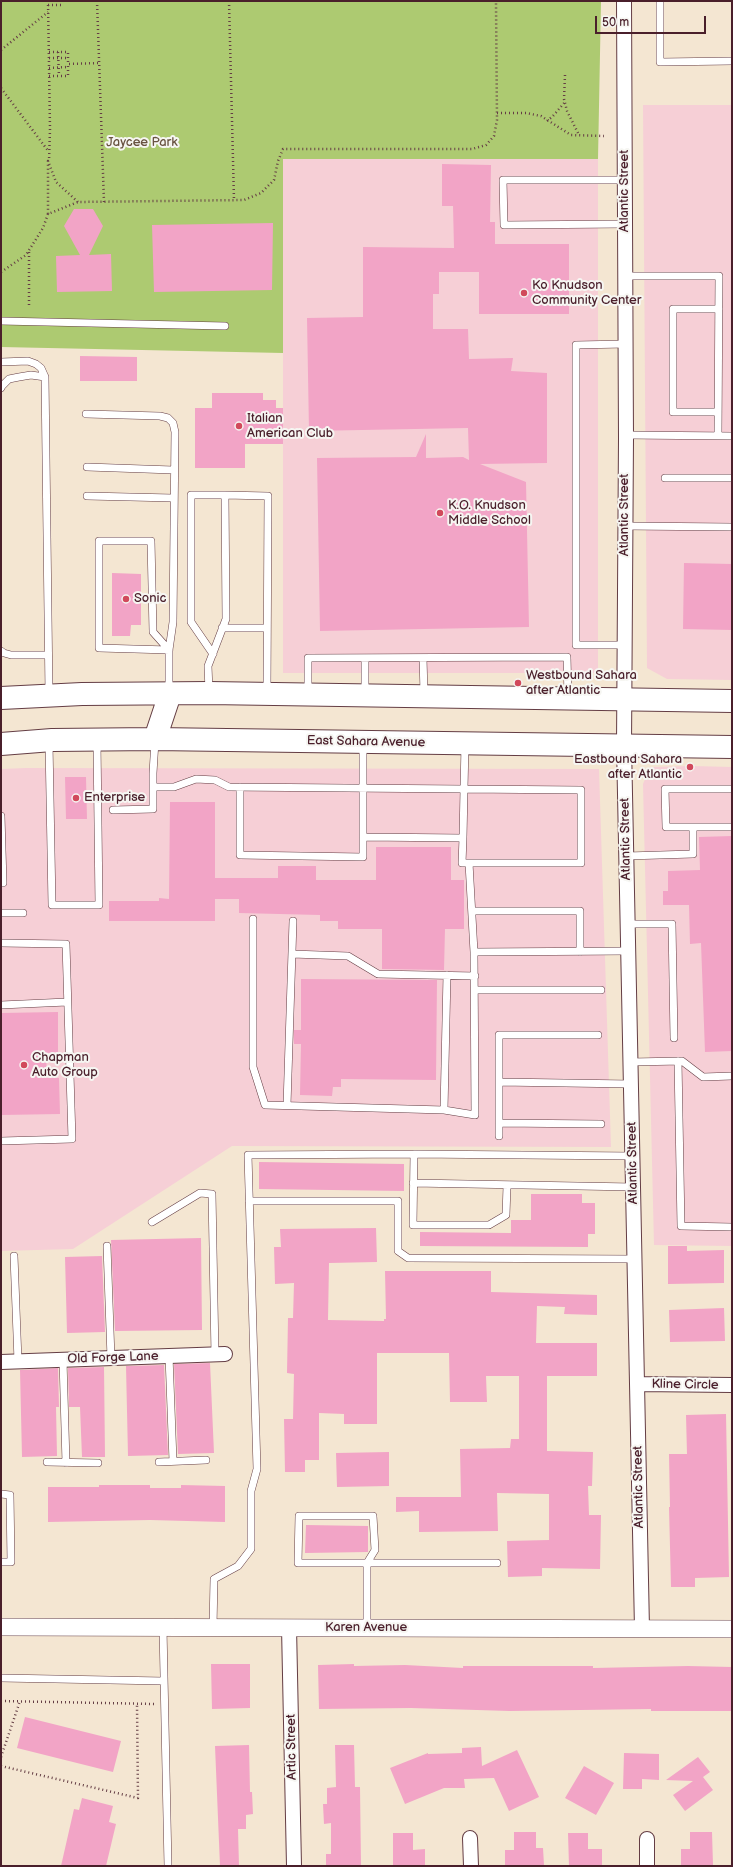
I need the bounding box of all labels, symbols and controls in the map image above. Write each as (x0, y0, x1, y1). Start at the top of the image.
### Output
scale bar (597, 8, 708, 34)
text: 50 m (602, 15, 629, 30)
park label: Jaycee Park (106, 135, 178, 151)
street label: Atlantic Street (617, 150, 633, 232)
place label: Ko Knudson Community Center (532, 278, 641, 309)
marker: Ko Knudson Community Center (519, 288, 529, 298)
place label: Italian American Club (247, 411, 333, 442)
marker: Italian American Club (234, 421, 244, 431)
street label: Atlantic Street (617, 474, 633, 556)
place label: K.O. Knudson Middle School (448, 498, 531, 529)
marker: K.O. Knudson Middle School (435, 508, 445, 518)
place label: Sonic (134, 591, 167, 607)
marker: Sonic (121, 594, 131, 604)
place label: Westbound Sahara after Atlantic (526, 668, 637, 699)
marker: Westbound Sahara after Atlantic (513, 678, 523, 688)
street label: East Sahara Avenue (307, 733, 425, 751)
place label: Eastbound Sahara after Atlantic (574, 752, 682, 783)
marker: Eastbound Sahara after Atlantic (685, 762, 695, 772)
place label: Enterprise (84, 790, 145, 806)
marker: Enterprise (71, 793, 81, 803)
street label: Atlantic Street (617, 798, 635, 880)
place label: Chapman Auto Group (32, 1050, 98, 1081)
marker: Chapman Auto Group (19, 1060, 29, 1070)
street label: Atlantic Street (624, 1122, 642, 1204)
street label: Old Forge Lane (67, 1349, 159, 1367)
street label: Kline Circle (651, 1377, 719, 1393)
street label: Atlantic Street (630, 1446, 648, 1528)
street label: Karen Avenue (325, 1620, 407, 1636)
street label: Artic Street (284, 1714, 300, 1780)

